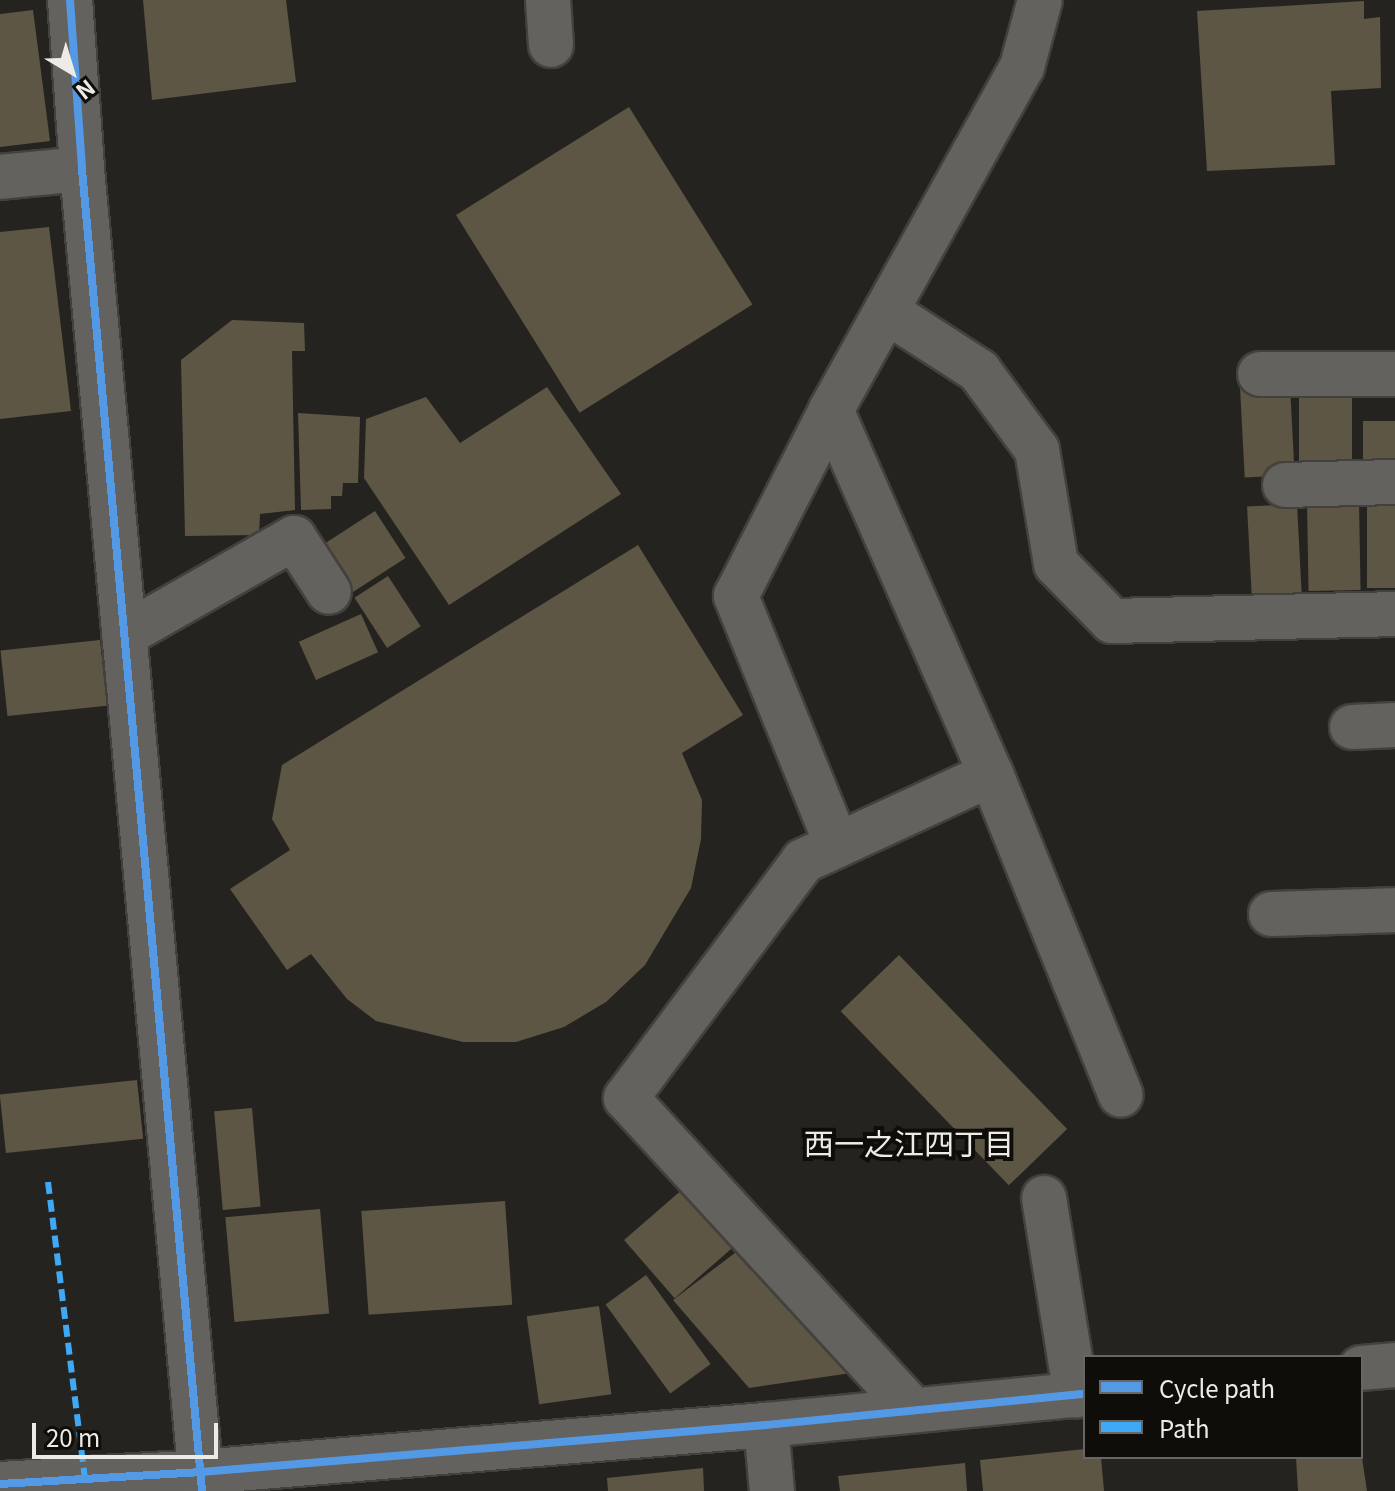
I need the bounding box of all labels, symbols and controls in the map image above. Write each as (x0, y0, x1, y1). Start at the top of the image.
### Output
north arrow (32, 32, 112, 112)
text: N (70, 73, 103, 109)
district label: 西一之江四丁目 (804, 1124, 1014, 1160)
legend (1083, 1355, 1363, 1459)
text: Cycle path (1159, 1370, 1275, 1405)
scale bar (36, 1407, 222, 1457)
text: Path (1159, 1410, 1210, 1445)
text: 20 m (46, 1419, 100, 1454)

